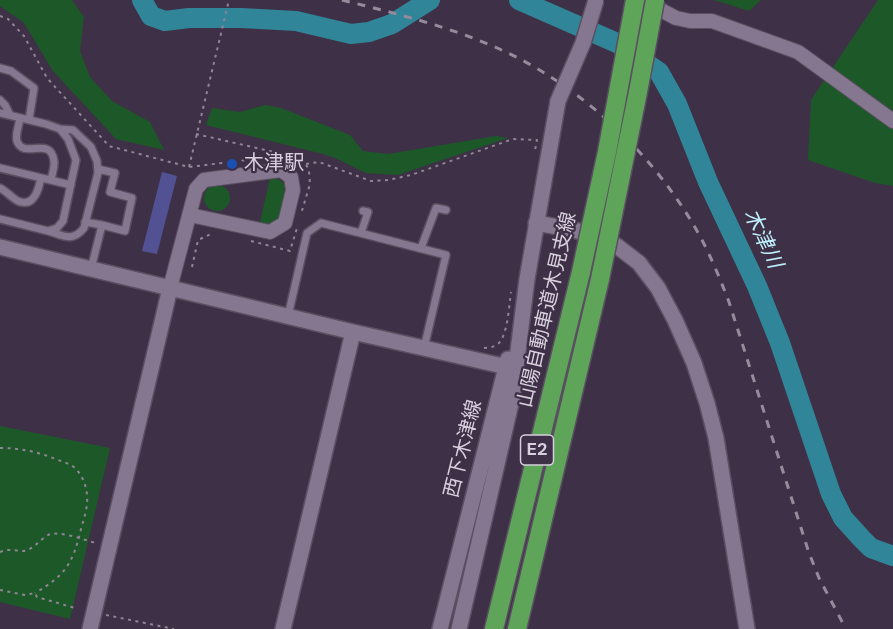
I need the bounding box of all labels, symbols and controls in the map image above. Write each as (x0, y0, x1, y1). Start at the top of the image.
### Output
place label: 木津駅 (244, 152, 304, 176)
marker: 木津駅 (225, 157, 239, 171)
water label: 木津川 (737, 205, 787, 273)
street label: 山陽自動車道木見支線 (514, 210, 582, 410)
street label: 西下木津線 (440, 398, 488, 500)
road number: E2 (520, 435, 554, 465)

